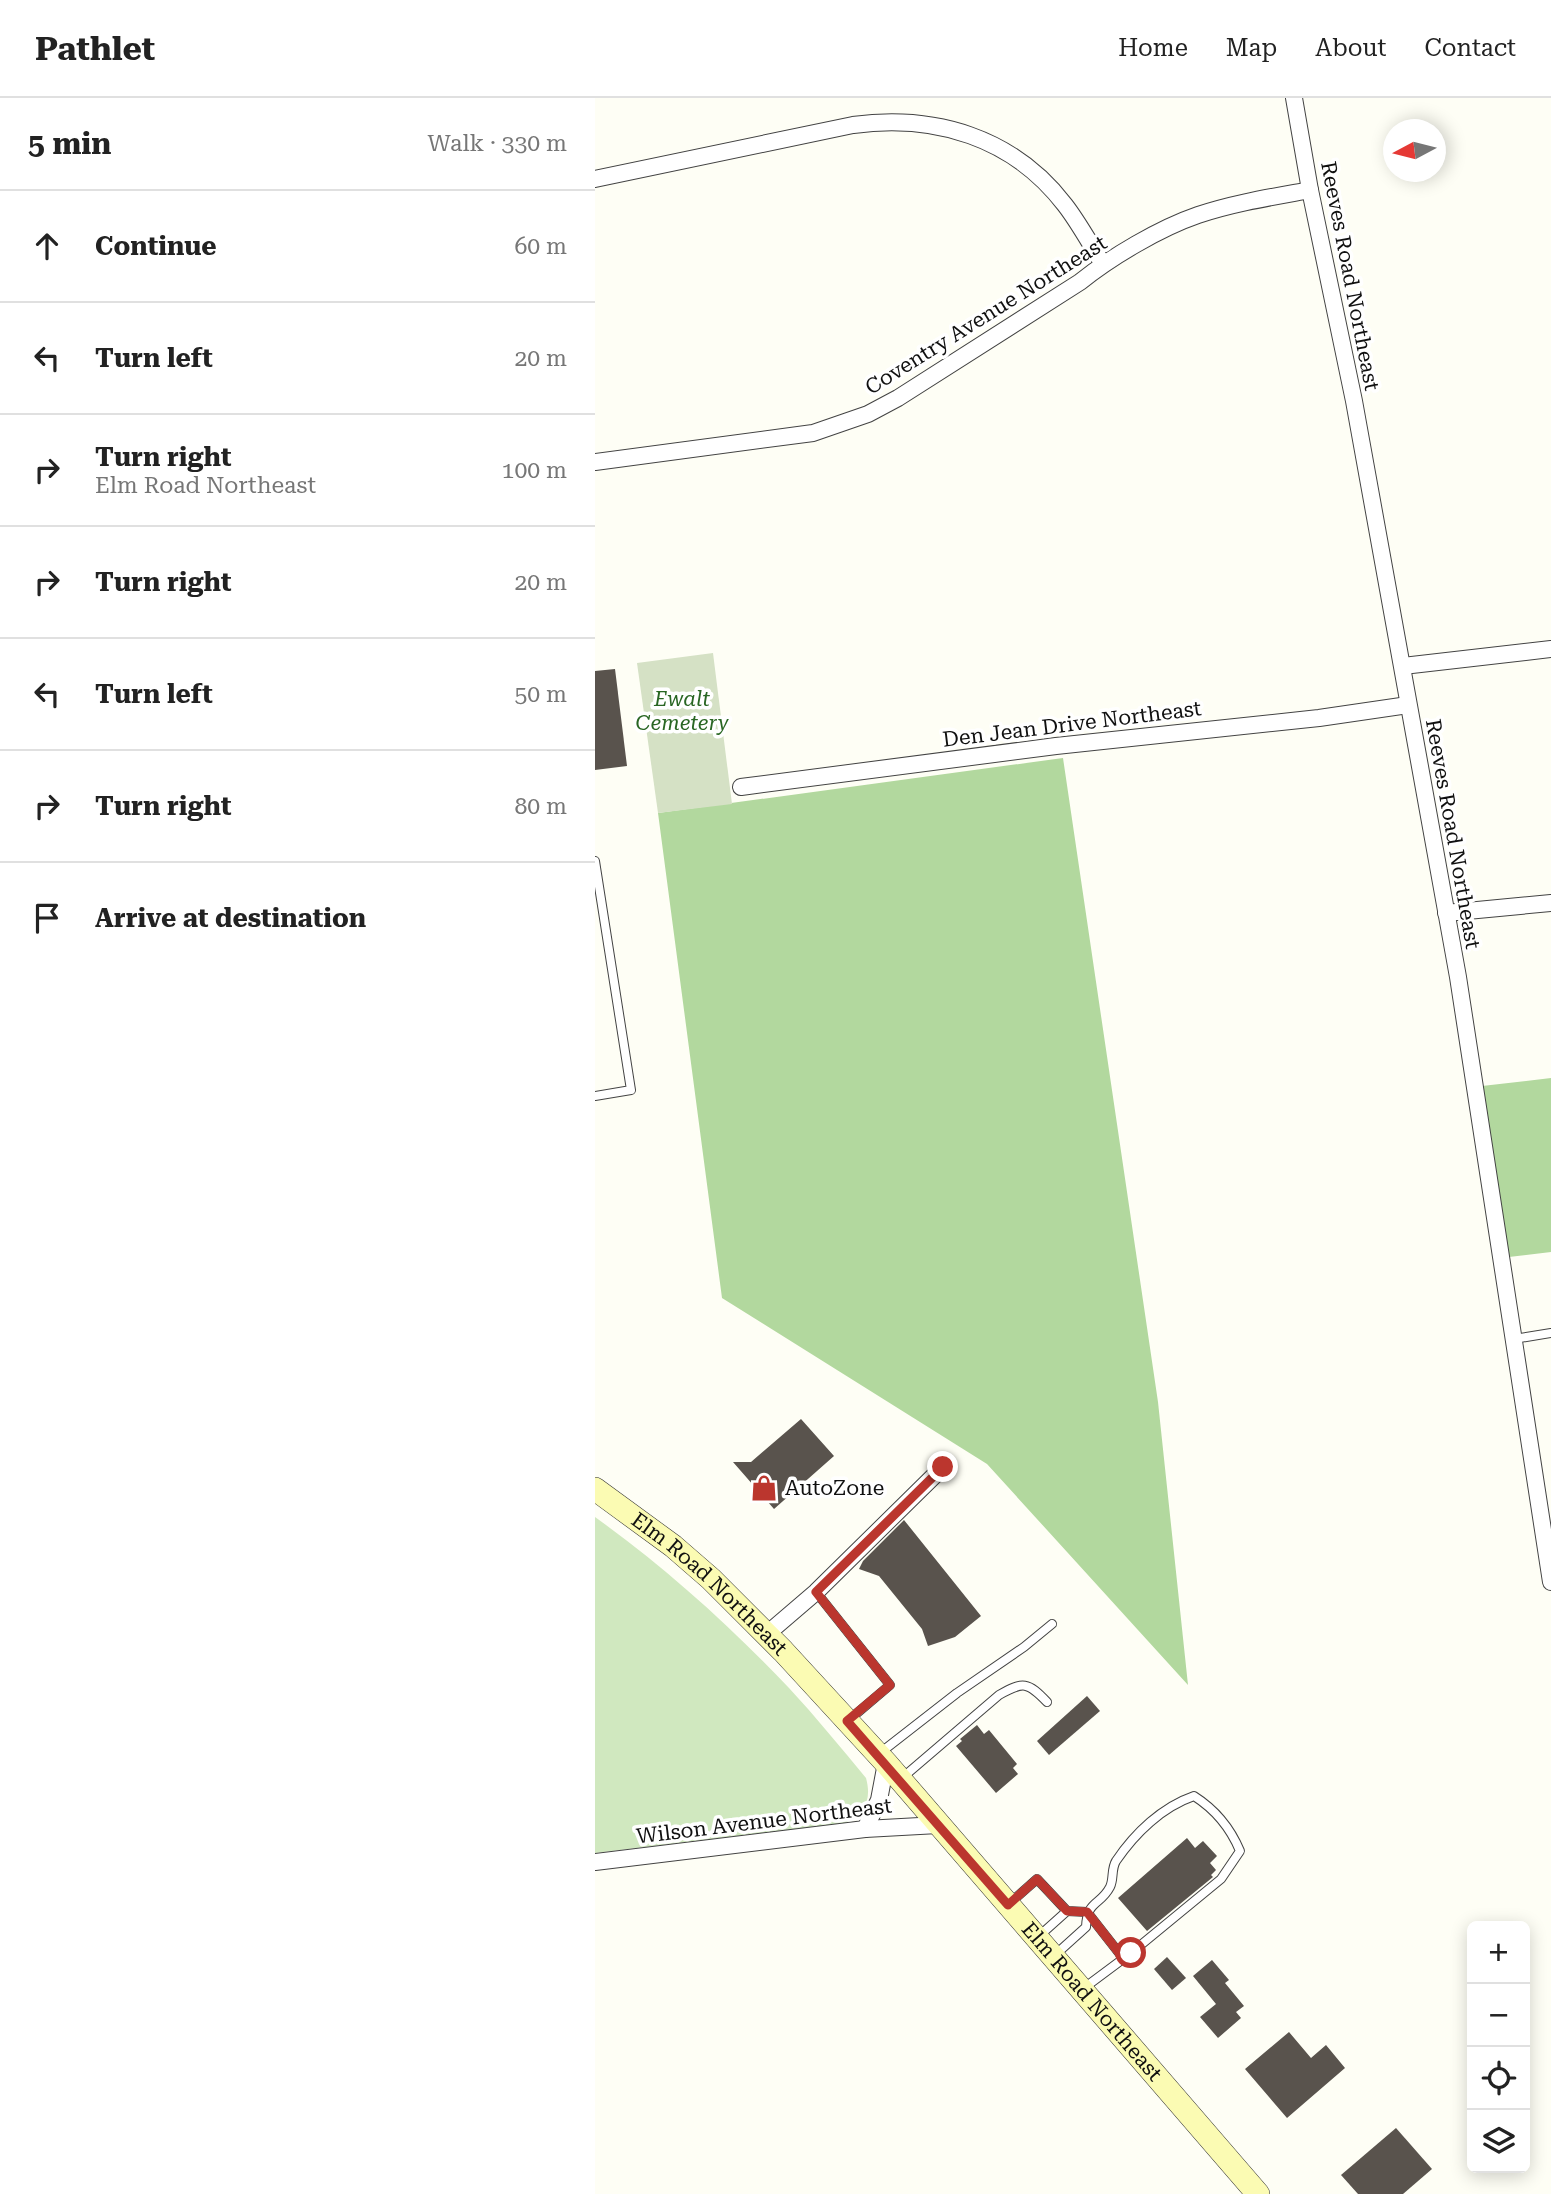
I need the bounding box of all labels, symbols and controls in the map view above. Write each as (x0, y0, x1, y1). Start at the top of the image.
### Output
text: Pathlet (35, 29, 155, 68)
text: Home (1118, 34, 1188, 62)
text: Map (1226, 34, 1277, 62)
text: About (1315, 34, 1386, 62)
text: Contact (1424, 34, 1516, 62)
north arrow (1383, 119, 1446, 182)
text: 5 min (28, 126, 111, 161)
text: Walk · 330 m (428, 130, 567, 157)
street label: Reeves Road Northeast (1316, 159, 1384, 393)
icon: ahead (28, 227, 66, 265)
text: Continue (95, 231, 217, 261)
street label: Coventry Avenue Northeast (861, 231, 1111, 399)
text: 60 m (514, 233, 567, 260)
icon: left (28, 339, 66, 377)
text: Turn left (95, 343, 213, 373)
text: 20 m (514, 345, 567, 372)
text: Turn right (95, 442, 231, 472)
icon: right (28, 451, 66, 489)
text: 100 m (502, 457, 567, 484)
text: Elm Road Northeast (95, 472, 316, 499)
icon: right (28, 563, 66, 601)
text: Turn right (95, 567, 231, 597)
text: 20 m (514, 569, 567, 596)
icon: left (28, 675, 66, 713)
text: Turn left (95, 679, 213, 709)
text: 50 m (514, 681, 567, 708)
park label: Ewalt Cemetery (636, 687, 729, 735)
street label: Den Jean Drive Northeast (941, 696, 1203, 752)
street label: Reeves Road Northeast (1421, 717, 1485, 951)
icon: right (28, 787, 66, 825)
text: Turn right (95, 791, 231, 821)
text: 80 m (514, 793, 567, 820)
icon: arrive (28, 899, 66, 937)
text: Arrive at destination (95, 903, 366, 933)
route end (927, 1451, 958, 1482)
shop icon: AutoZone (749, 1473, 779, 1503)
place label: AutoZone (785, 1476, 884, 1500)
street label: Elm Road Northeast (627, 1508, 792, 1660)
street label: Wilson Avenue Northeast (635, 1793, 893, 1849)
street label: Elm Road Northeast (1017, 1917, 1167, 2086)
map controls (1467, 1921, 1530, 2173)
button: + (1467, 1921, 1530, 1984)
route start (1115, 1937, 1146, 1968)
button: − (1467, 1984, 1530, 2047)
button: locate (1467, 2047, 1530, 2110)
button: layers (1467, 2110, 1530, 2173)

